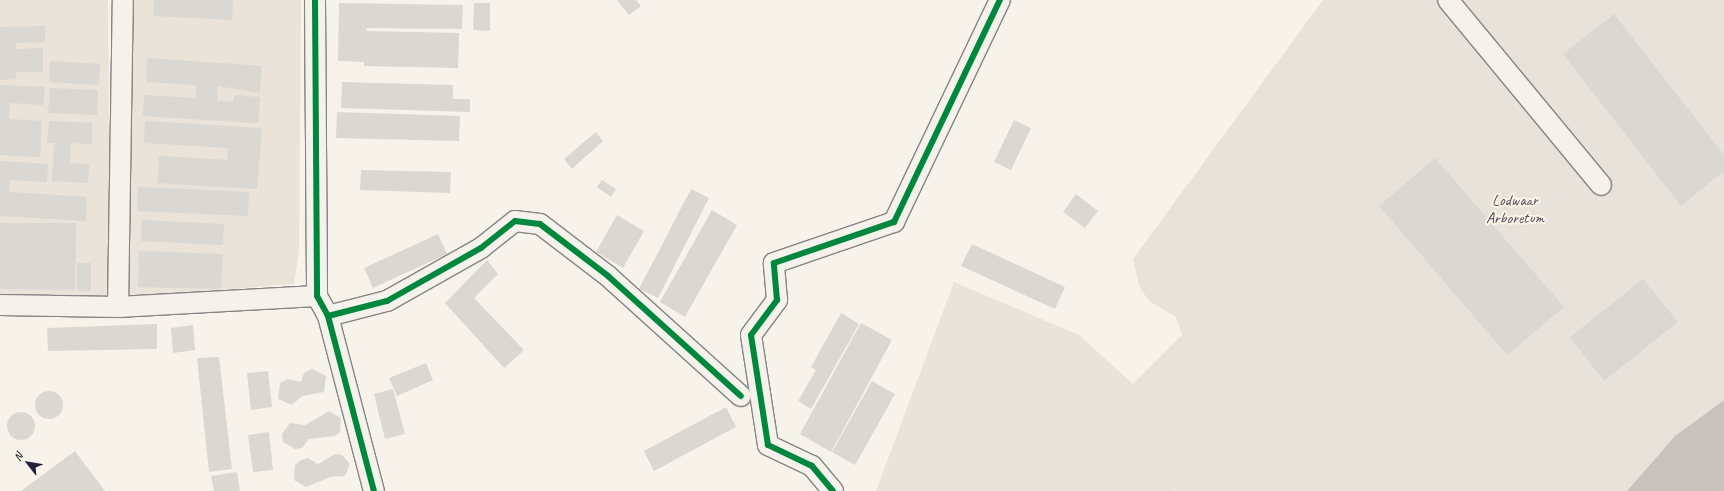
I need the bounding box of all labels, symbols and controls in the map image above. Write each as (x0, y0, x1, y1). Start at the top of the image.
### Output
park label: Lodwaar Arboretum (1486, 190, 1544, 228)
north arrow (8, 443, 48, 483)
text: N (10, 450, 25, 463)

